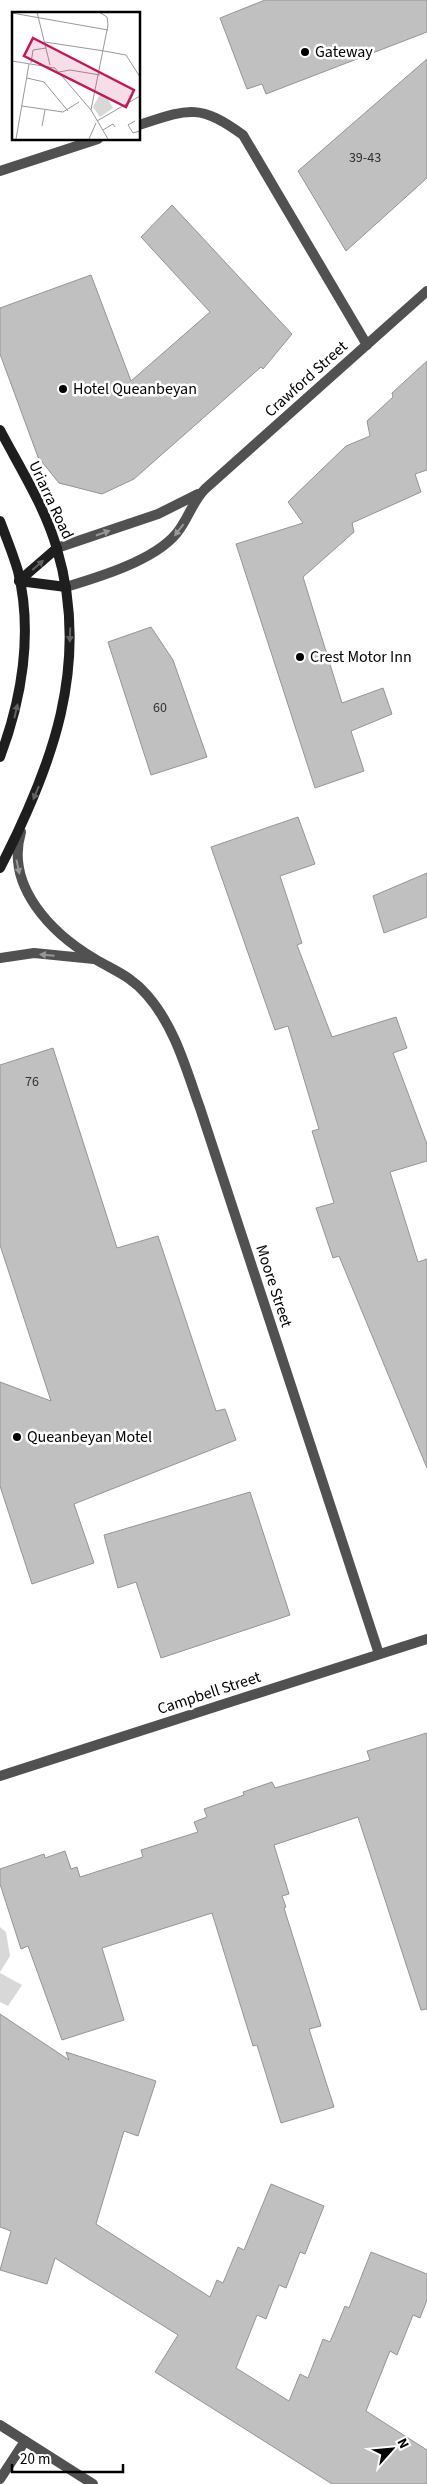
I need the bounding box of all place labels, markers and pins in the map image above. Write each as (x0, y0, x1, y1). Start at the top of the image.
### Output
place label: Gateway (315, 41, 373, 63)
marker: Gateway (299, 46, 311, 58)
place label: Hotel Queanbeyan (73, 378, 197, 400)
marker: Hotel Queanbeyan (57, 383, 69, 395)
place label: Crest Motor Inn (310, 646, 412, 668)
marker: Crest Motor Inn (294, 651, 306, 663)
place label: Queanbeyan Motel (27, 1426, 152, 1448)
marker: Queanbeyan Motel (11, 1431, 23, 1443)

